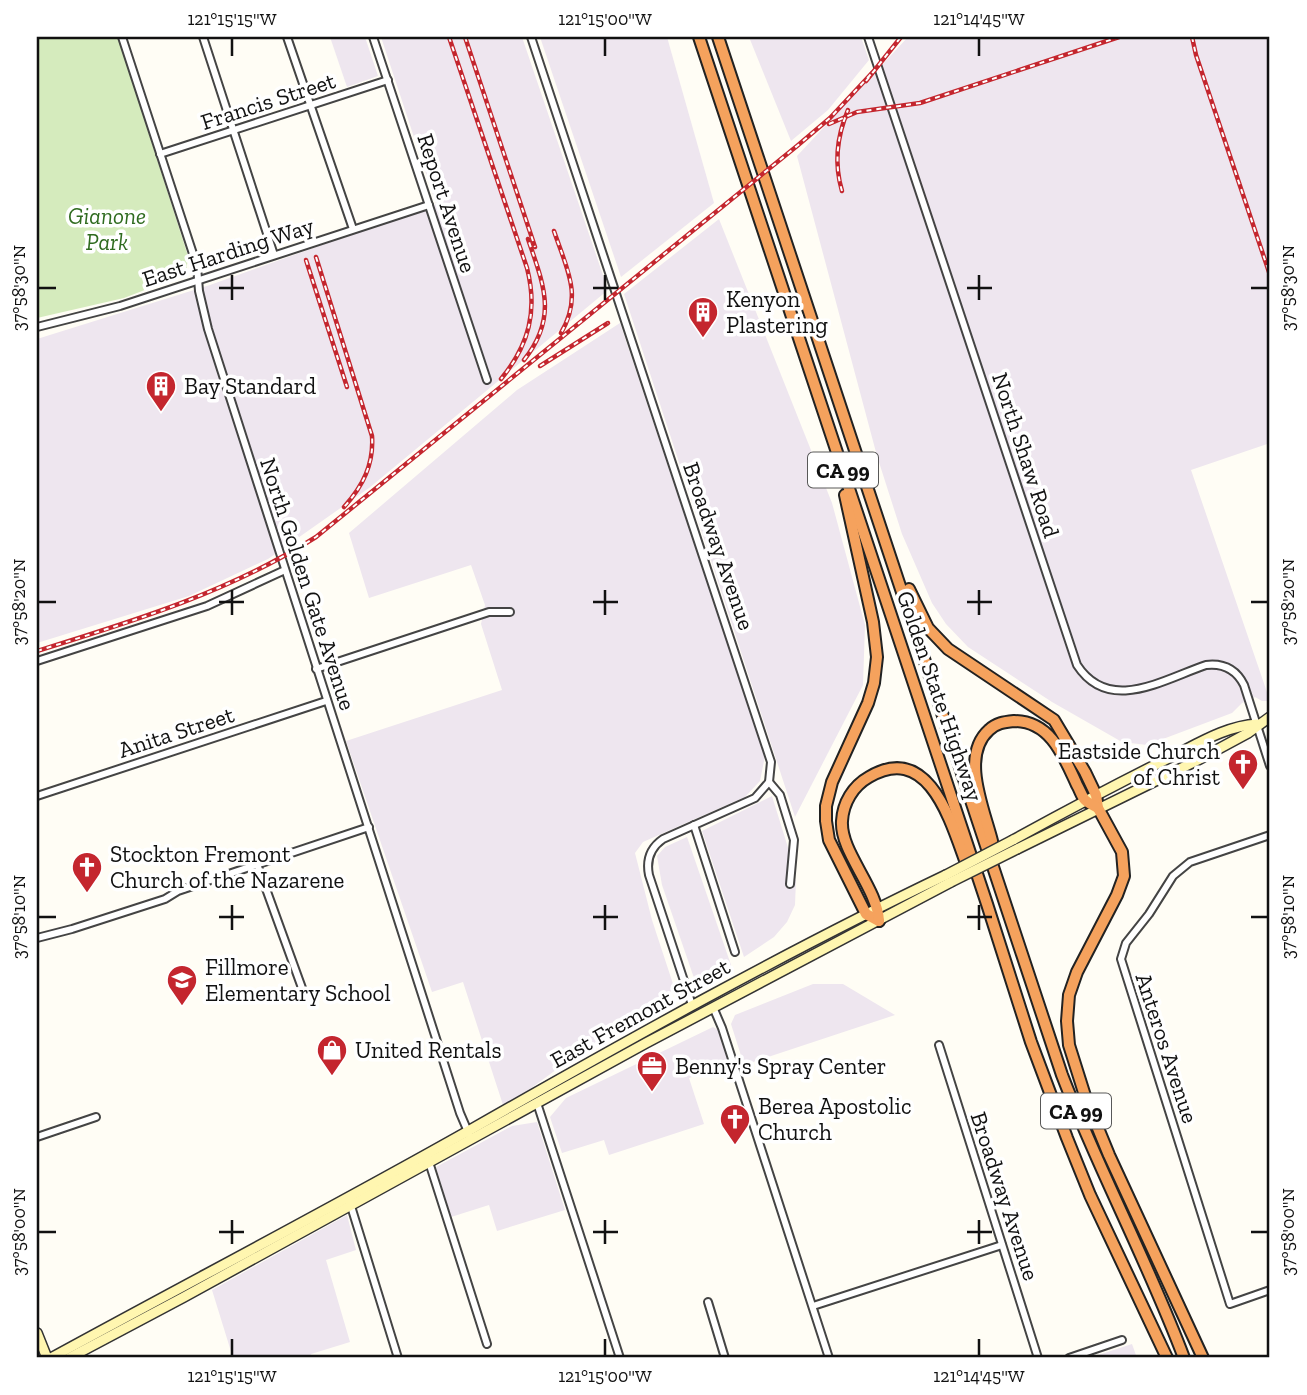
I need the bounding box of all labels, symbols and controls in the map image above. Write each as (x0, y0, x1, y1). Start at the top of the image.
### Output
text: 121°15'15"W (187, 8, 277, 30)
text: 121°15'00"W (558, 8, 652, 30)
text: 121°14'45"W (933, 8, 1025, 30)
street label: Francis Street (197, 66, 339, 136)
street label: Report Avenue (411, 130, 483, 276)
park label: Gianone Park (68, 202, 146, 256)
street label: East Harding Way (139, 211, 317, 293)
text: 37°58'30"N (8, 245, 30, 331)
text: 37°58'30"N (1277, 245, 1299, 331)
place label: Kenyon Plastering (726, 285, 828, 339)
building icon: Kenyon Plastering (686, 295, 720, 339)
building icon: Bay Standard (144, 369, 178, 413)
street label: North Shaw Road (986, 369, 1066, 541)
place label: Bay Standard (184, 372, 316, 400)
road number: CA 99 (808, 452, 878, 488)
street label: North Golden Gate Avenue (254, 454, 362, 714)
street label: Broadway Avenue (677, 458, 761, 634)
text: 37°58'20"N (8, 559, 30, 645)
text: 37°58'20"N (1277, 559, 1299, 645)
street label: Golden State Highway (891, 587, 989, 805)
street label: Anita Street (115, 700, 238, 764)
place label: Eastside Church of Christ (1058, 737, 1220, 791)
church icon: Eastside Church of Christ (1226, 747, 1260, 791)
place label: Stockton Fremont Church of the Nazarene (110, 840, 344, 894)
church icon: Stockton Fremont Church of the Nazarene (70, 850, 104, 894)
text: 37°58'10"N (8, 875, 30, 959)
text: 37°58'10"N (1277, 875, 1299, 959)
street label: East Fremont Street (545, 952, 735, 1074)
place label: Fillmore Elementary School (205, 953, 391, 1007)
school or university icon: Fillmore Elementary School (165, 963, 199, 1007)
street label: Anteros Avenue (1130, 969, 1204, 1127)
shop icon: United Rentals (315, 1033, 349, 1077)
place label: United Rentals (355, 1036, 502, 1064)
office icon: Benny's Spray Center (635, 1049, 669, 1093)
place label: Benny's Spray Center (675, 1052, 886, 1080)
place label: Berea Apostolic Church (758, 1092, 912, 1146)
road number: CA 99 (1041, 1094, 1111, 1128)
church icon: Berea Apostolic Church (718, 1102, 752, 1146)
street label: Broadway Avenue (965, 1108, 1045, 1284)
text: 37°58'00"N (8, 1188, 30, 1276)
text: 37°58'00"N (1277, 1188, 1299, 1276)
text: 121°15'15"W (187, 1365, 277, 1387)
text: 121°15'00"W (558, 1365, 652, 1387)
text: 121°14'45"W (933, 1365, 1025, 1387)

